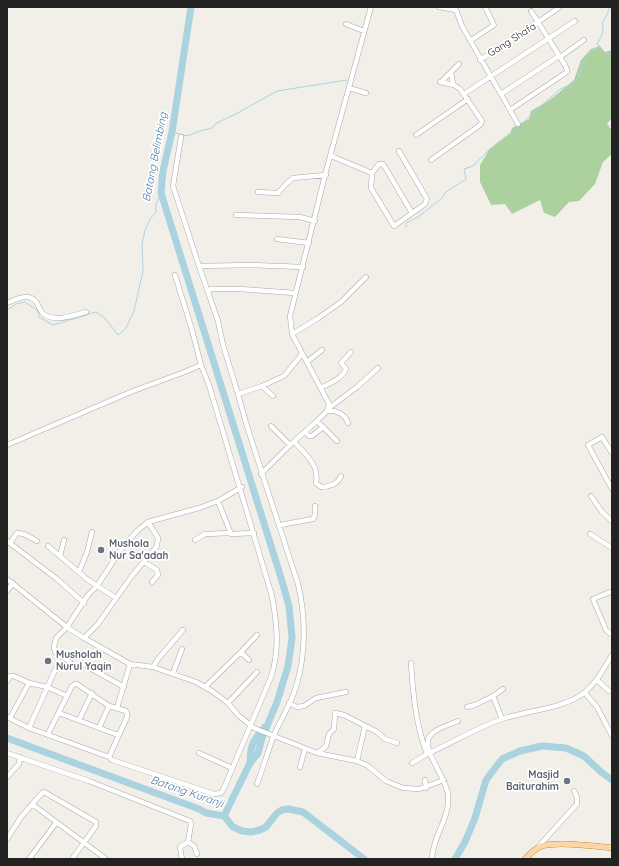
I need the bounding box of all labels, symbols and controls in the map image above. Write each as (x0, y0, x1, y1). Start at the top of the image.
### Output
street label: Gang Shafa (486, 20, 538, 60)
water label: Batang Belimbing (140, 111, 170, 203)
place label: Mushola Nur Sa'adah (109, 538, 168, 562)
marker: Mushola Nur Sa'adah (96, 545, 106, 555)
place label: Musholah Nurul Yaqin (56, 649, 111, 672)
marker: Musholah Nurul Yaqin (43, 656, 53, 666)
place label: Masjid Baiturahim (506, 769, 559, 792)
water label: Batang Kuranji (149, 773, 225, 811)
marker: Masjid Baiturahim (562, 776, 572, 786)

